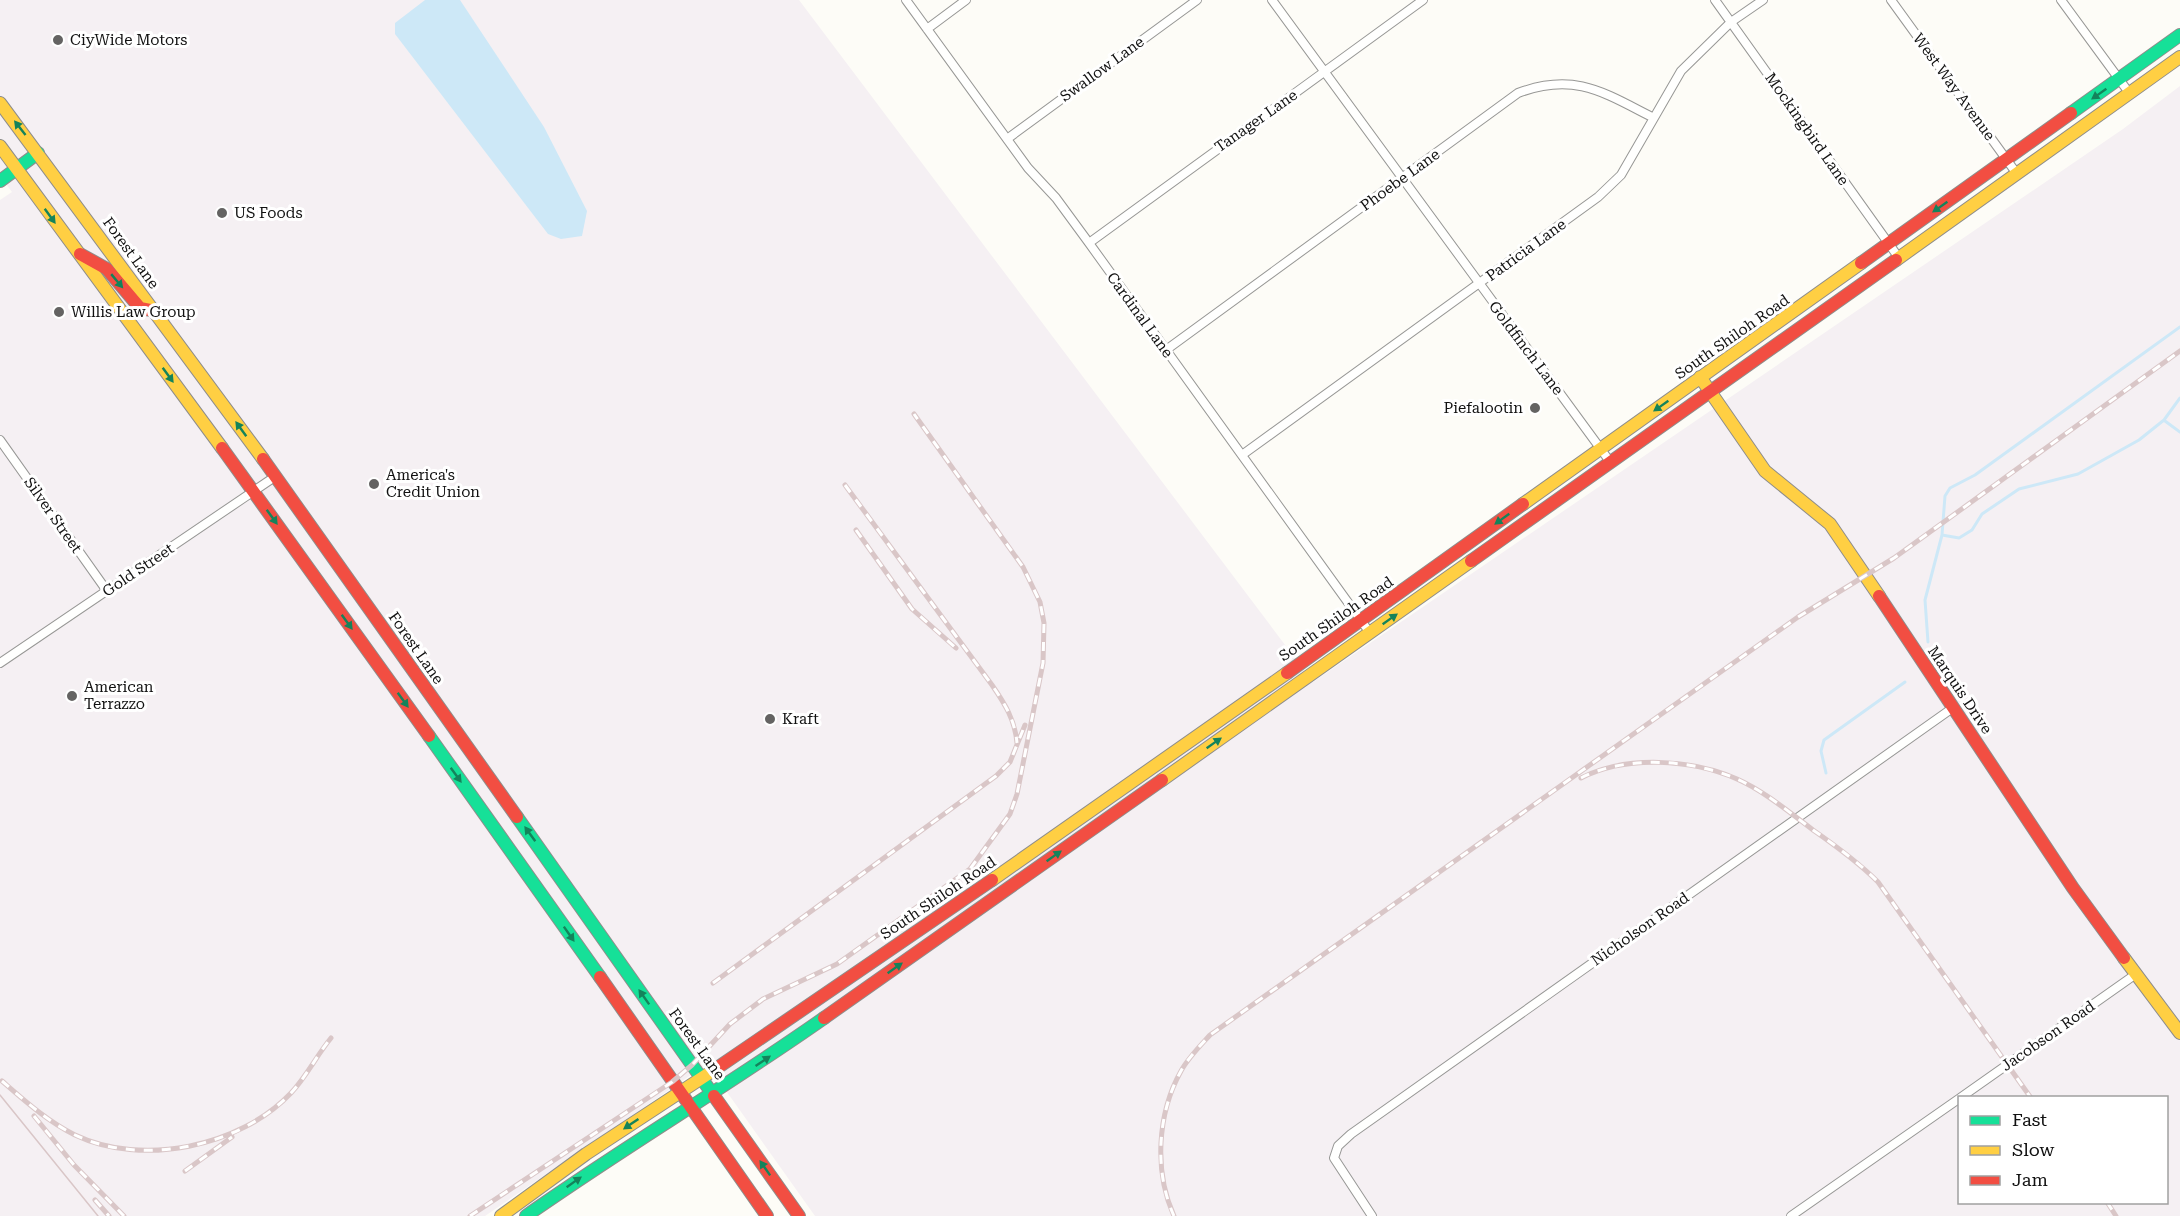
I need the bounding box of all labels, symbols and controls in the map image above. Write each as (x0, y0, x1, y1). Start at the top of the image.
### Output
street label: West Way Avenue (1909, 30, 1999, 144)
place label: CiyWide Motors (70, 31, 187, 49)
street label: Swallow Lane (1056, 32, 1148, 106)
marker: CiyWide Motors (51, 33, 65, 47)
street label: Mockingbird Lane (1761, 69, 1853, 189)
street label: Tanager Lane (1211, 86, 1301, 156)
one-way arrow (2091, 88, 2107, 100)
one-way arrow (13, 120, 26, 136)
street label: Phoebe Lane (1357, 145, 1443, 215)
one-way arrow (1932, 201, 1948, 213)
place label: US Foods (234, 204, 303, 222)
marker: US Foods (215, 206, 229, 220)
one-way arrow (44, 209, 56, 224)
street label: Forest Lane (99, 214, 163, 292)
street label: Patricia Lane (1483, 215, 1569, 285)
street label: Cardinal Lane (1103, 269, 1177, 361)
one-way arrow (110, 273, 123, 288)
street label: South Shiloh Road (1671, 291, 1793, 383)
street label: Goldfinch Lane (1485, 298, 1567, 398)
place label: Willis Law Group (71, 303, 196, 321)
marker: Willis Law Group (52, 305, 66, 319)
one-way arrow (161, 367, 173, 382)
place label: Piefalootin (1443, 399, 1523, 417)
one-way arrow (1653, 399, 1668, 411)
marker: Piefalootin (1528, 401, 1542, 415)
one-way arrow (235, 421, 247, 437)
place label: America's Credit Union (386, 466, 480, 501)
street label: Silver Street (20, 474, 86, 557)
marker: America's Credit Union (367, 477, 381, 491)
one-way arrow (266, 509, 278, 525)
one-way arrow (1495, 513, 1511, 525)
street label: Gold Street (99, 539, 177, 600)
street label: South Shiloh Road (1275, 573, 1397, 665)
street label: Forest Lane (385, 609, 447, 687)
one-way arrow (341, 613, 353, 629)
one-way arrow (1382, 613, 1398, 625)
street label: Marquis Drive (1924, 643, 1996, 737)
place label: American Terrazzo (84, 678, 154, 713)
marker: American Terrazzo (65, 689, 79, 703)
one-way arrow (397, 691, 409, 707)
place label: Kraft (782, 710, 819, 728)
marker: Kraft (763, 712, 777, 726)
one-way arrow (1205, 737, 1221, 749)
one-way arrow (450, 766, 462, 782)
one-way arrow (524, 827, 536, 843)
one-way arrow (1046, 850, 1062, 862)
street label: South Shiloh Road (877, 853, 999, 943)
street label: Nicholson Road (1588, 888, 1693, 969)
one-way arrow (563, 925, 575, 941)
one-way arrow (887, 963, 903, 974)
one-way arrow (638, 989, 650, 1005)
street label: Jacobson Road (1998, 997, 2099, 1075)
street label: Forest Lane (665, 1005, 729, 1083)
one-way arrow (754, 1055, 770, 1067)
legend (1958, 1096, 2168, 1204)
text: Fast (2012, 1109, 2047, 1130)
one-way arrow (622, 1119, 639, 1130)
text: Slow (2012, 1139, 2054, 1160)
one-way arrow (760, 1160, 771, 1176)
text: Jam (2012, 1169, 2048, 1190)
one-way arrow (565, 1176, 581, 1188)

